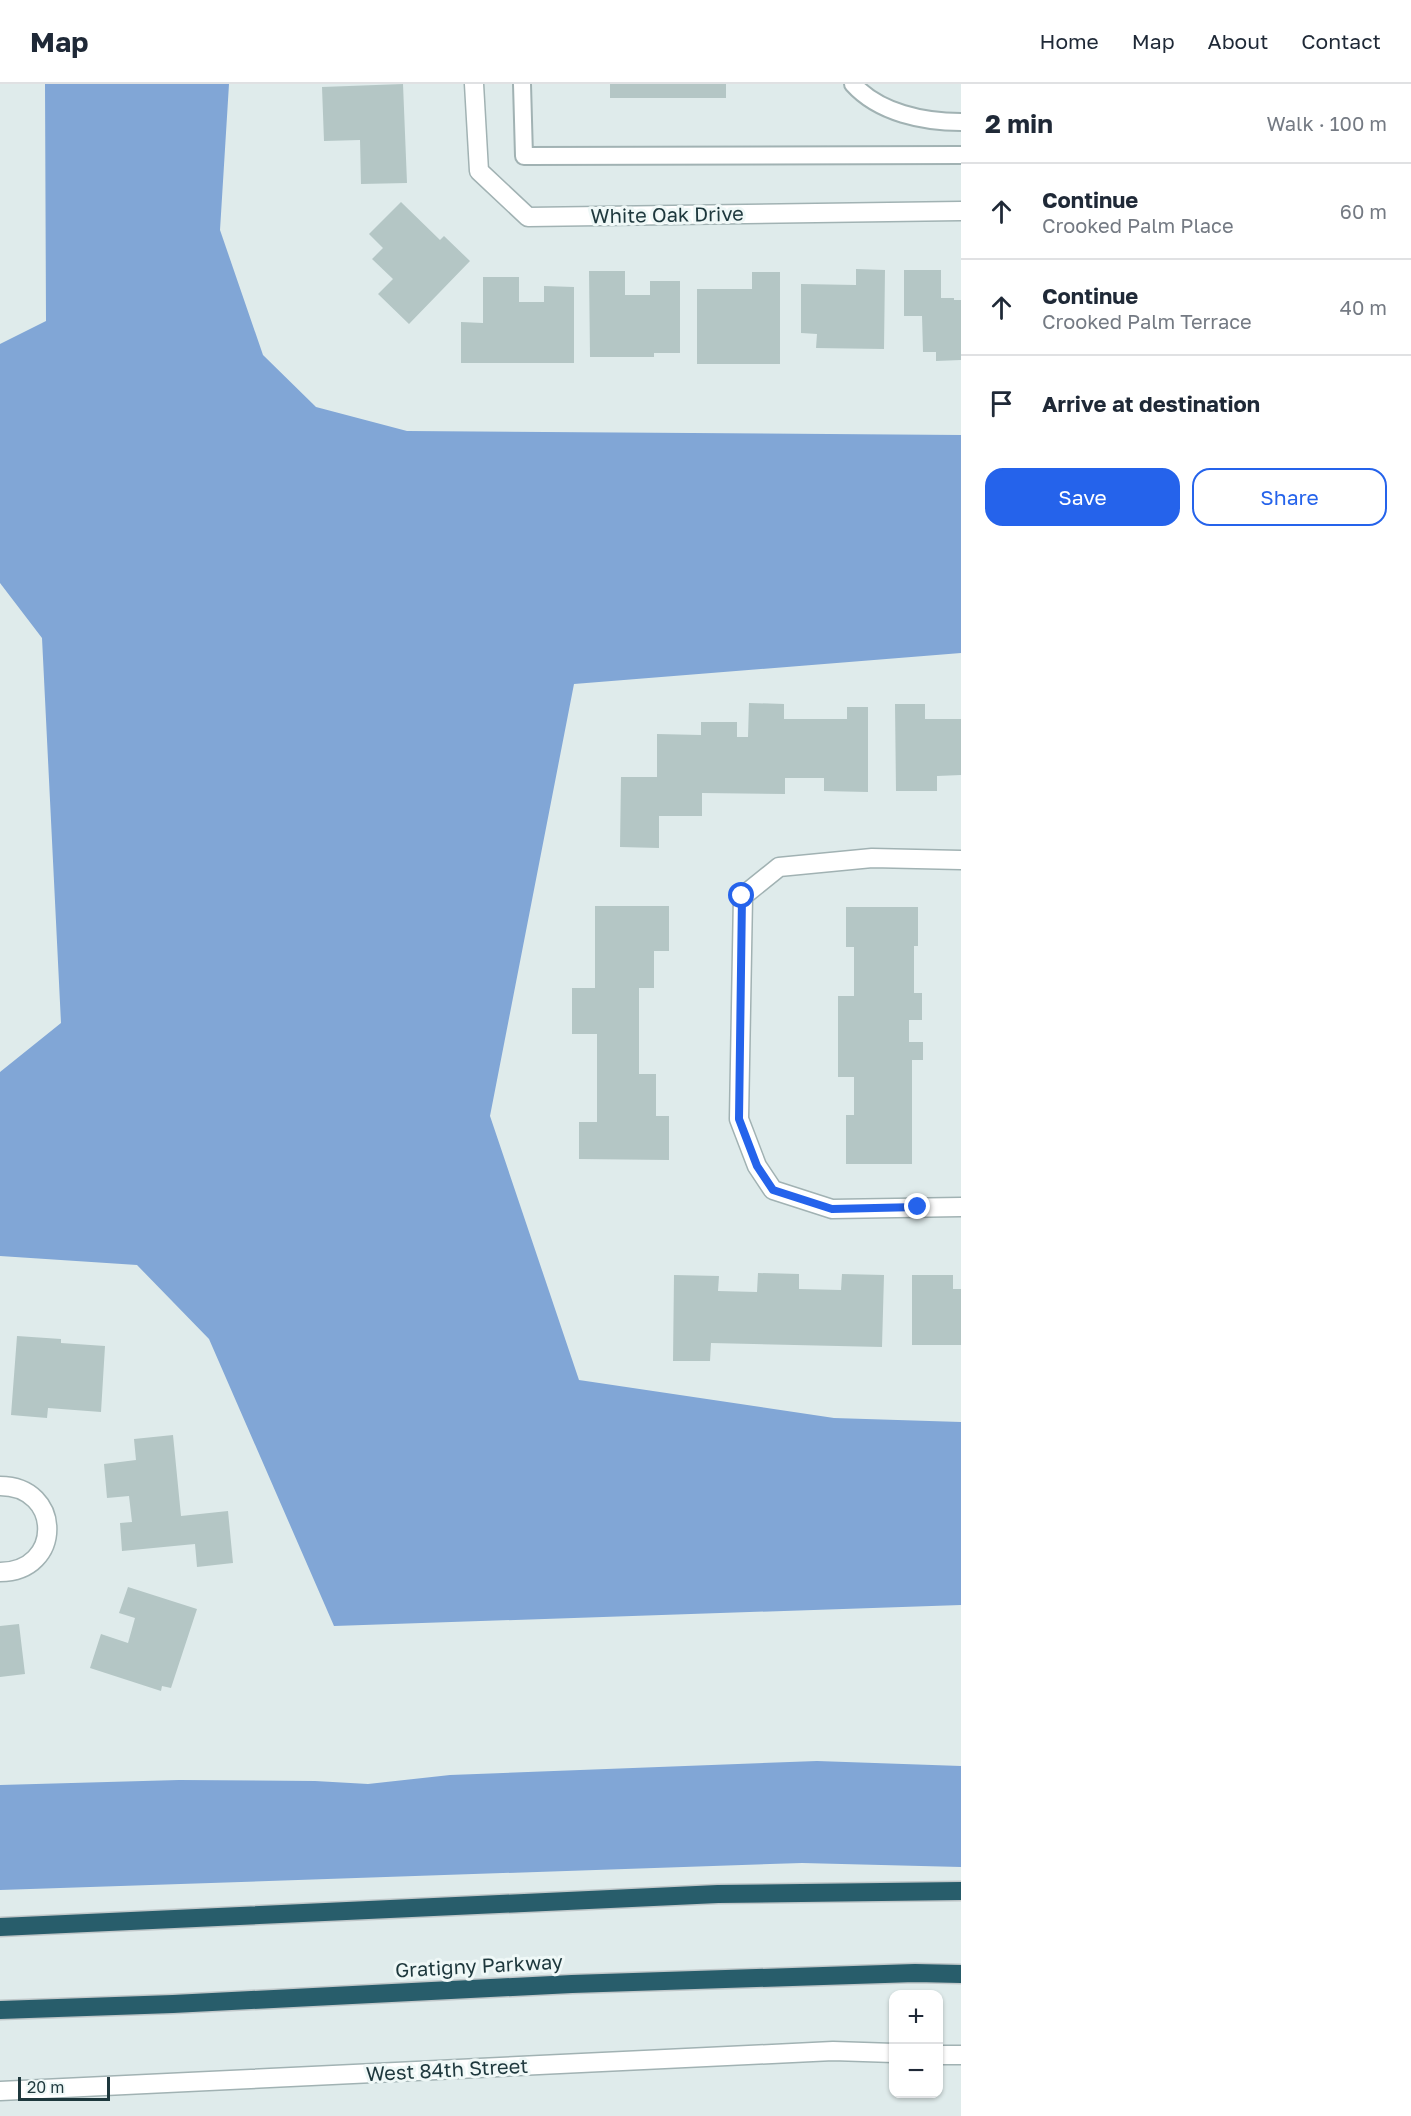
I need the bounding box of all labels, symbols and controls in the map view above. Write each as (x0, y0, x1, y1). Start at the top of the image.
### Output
text: Map (30, 25, 88, 58)
text: Home (1039, 28, 1099, 54)
text: Map (1132, 28, 1175, 54)
text: About (1208, 28, 1268, 54)
text: Contact (1301, 28, 1381, 54)
text: 2 min (985, 108, 1053, 139)
text: Walk · 100 m (1266, 111, 1387, 135)
text: Continue (1042, 186, 1138, 213)
icon: ahead (985, 195, 1018, 228)
text: 60 m (1340, 199, 1387, 223)
street label: White Oak Drive (590, 201, 744, 227)
text: Crooked Palm Place (1042, 213, 1234, 237)
text: Continue (1042, 282, 1138, 309)
icon: ahead (985, 291, 1018, 324)
text: 40 m (1340, 295, 1387, 319)
text: Crooked Palm Terrace (1042, 309, 1252, 333)
icon: arrive (985, 387, 1018, 420)
text: Arrive at destination (1042, 390, 1260, 417)
button: Save (985, 468, 1180, 526)
button: Share (1192, 468, 1387, 526)
route start (728, 882, 754, 908)
route end (904, 1193, 930, 1219)
street label: Gratigny Parkway (394, 1949, 563, 1981)
map controls (889, 1990, 943, 2098)
button: + (889, 1990, 943, 2044)
button: − (889, 2044, 943, 2098)
street label: West 84th Street (365, 2053, 529, 2085)
scale bar (18, 2074, 110, 2102)
text: 20 m (27, 2077, 64, 2097)

